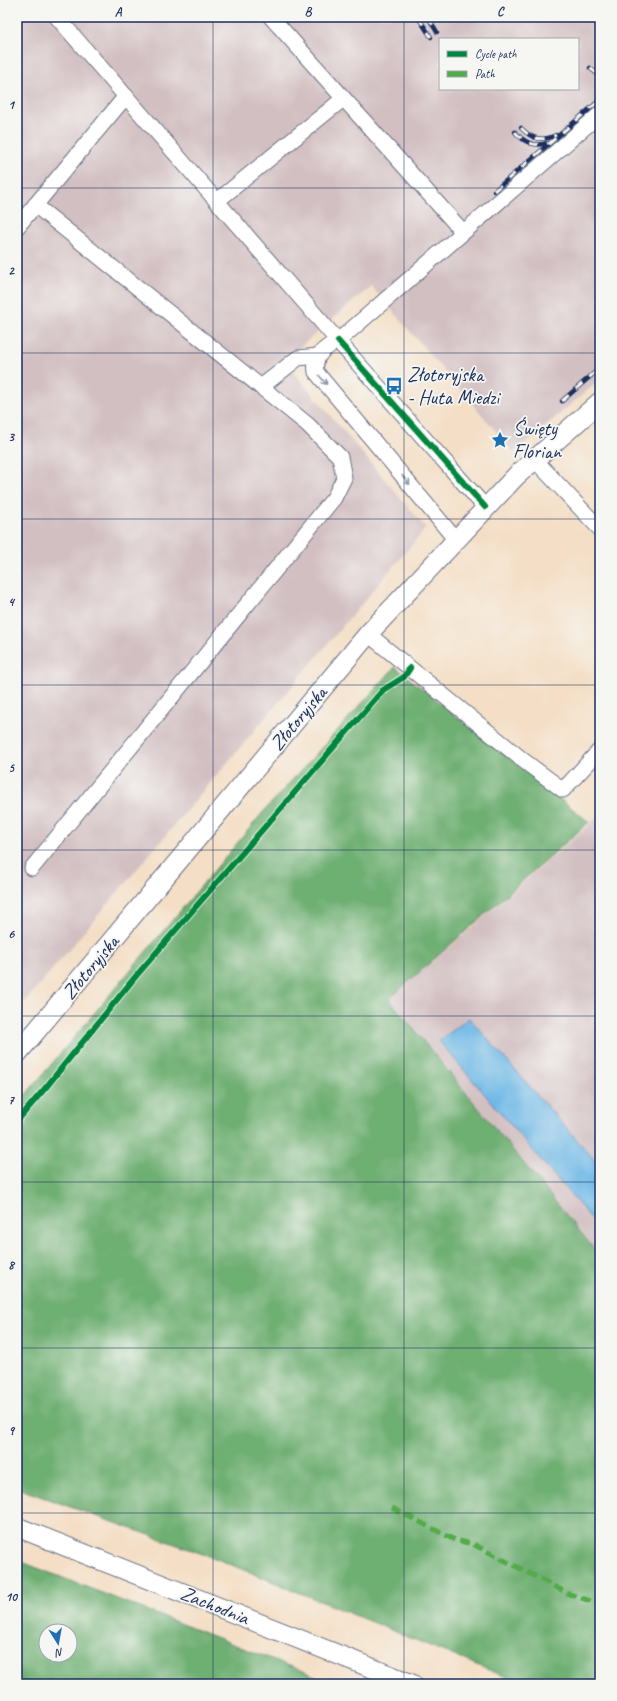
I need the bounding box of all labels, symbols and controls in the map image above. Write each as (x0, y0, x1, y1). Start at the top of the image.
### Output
text: A (115, 4, 123, 20)
text: B (305, 4, 313, 20)
text: C (497, 4, 505, 20)
legend (439, 38, 579, 90)
text: Cycle path (475, 46, 517, 62)
text: Path (475, 66, 495, 82)
text: 1 (8, 97, 16, 113)
text: 2 (8, 263, 15, 279)
place label: Złotoryjska - Huta Miedzi (407, 362, 501, 410)
one-way arrow (318, 375, 327, 386)
bus stop icon: Złotoryjska - Huta Miedzi (384, 376, 404, 396)
place label: Święty Florian (513, 416, 562, 464)
text: 3 (8, 429, 15, 445)
place icon: Święty Florian (490, 430, 510, 450)
one-way arrow (401, 475, 410, 486)
text: 4 (8, 594, 16, 610)
street label: Złotoryjska (264, 680, 334, 756)
text: 5 (8, 760, 15, 776)
text: 6 (8, 926, 15, 942)
street label: Złotoryjska (56, 929, 126, 1005)
text: 7 (8, 1092, 15, 1108)
text: 8 (8, 1257, 16, 1273)
text: 9 (8, 1423, 15, 1439)
street label: Zachodnia (177, 1581, 254, 1631)
text: 10 (5, 1589, 18, 1605)
north arrow (38, 1623, 78, 1663)
text: N (53, 1645, 65, 1661)

